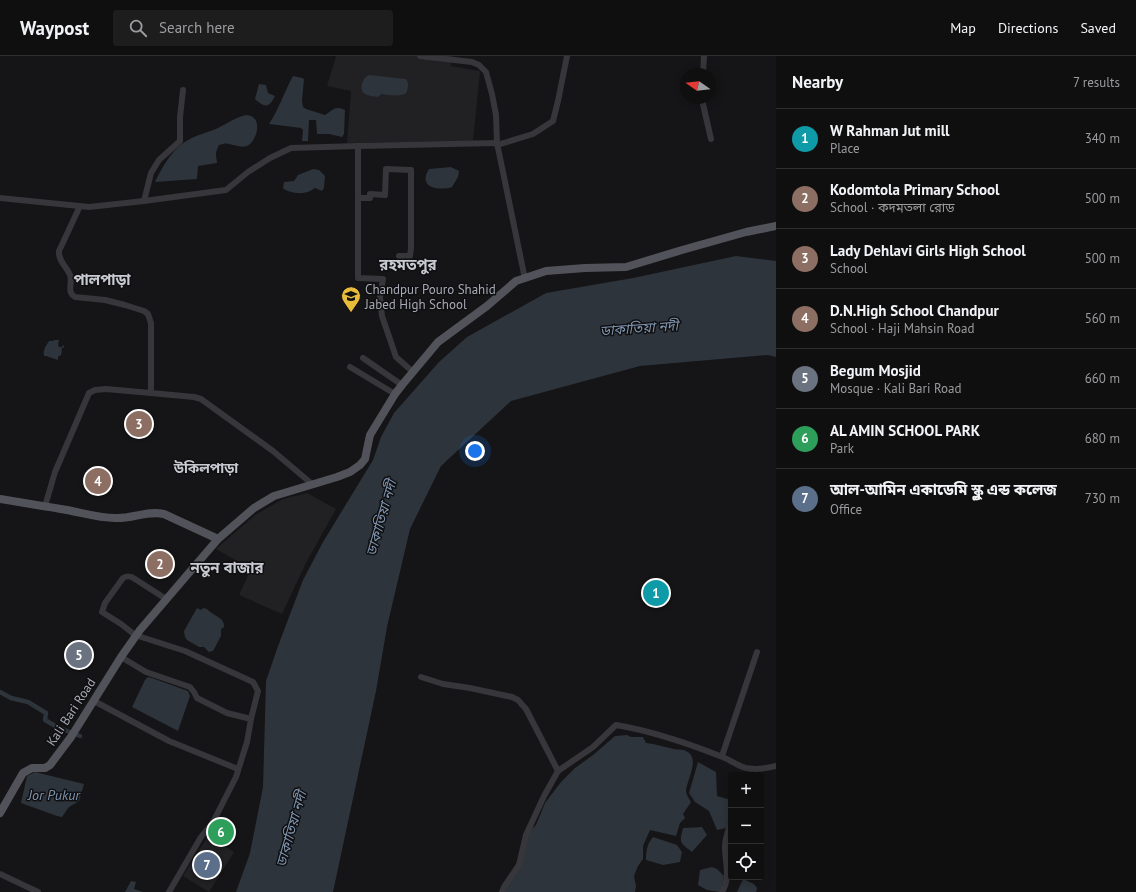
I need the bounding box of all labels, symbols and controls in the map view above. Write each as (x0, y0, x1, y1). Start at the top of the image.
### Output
search box (113, 10, 393, 46)
text: Waypost (20, 16, 89, 40)
icon: search (127, 17, 149, 39)
text: Search here (159, 18, 235, 37)
text: Map (950, 19, 976, 37)
text: Directions (998, 19, 1058, 37)
text: Saved (1080, 19, 1116, 37)
north arrow (680, 68, 716, 104)
text: Nearby (792, 71, 843, 93)
text: 7 results (1073, 74, 1120, 91)
text: W Rahman Jut mill (830, 121, 950, 140)
text: 1 (801, 130, 809, 147)
text: 340 m (1085, 130, 1120, 147)
text: Place (830, 140, 860, 157)
text: Kodomtola Primary School (830, 180, 1000, 199)
text: 2 (801, 190, 809, 207)
text: 500 m (1085, 190, 1120, 207)
text: School · কদমতলা রোড (830, 199, 954, 216)
text: Lady Dehlavi Girls High School (830, 241, 1026, 260)
text: 3 (801, 250, 809, 267)
text: 500 m (1085, 250, 1120, 267)
district label: রহমতপুর (378, 255, 438, 275)
text: School (830, 260, 868, 277)
district label: পালপাড়া (73, 270, 131, 289)
place label: Chandpur Pouro Shahid Jabed High School (364, 281, 496, 313)
school or university icon: Chandpur Pouro Shahid Jabed High School (340, 285, 362, 313)
text: D.N.High School Chandpur (830, 301, 999, 320)
text: 4 (801, 310, 809, 327)
text: 560 m (1085, 310, 1120, 327)
water label: ডাকাতিয়া নদী (599, 316, 682, 340)
text: School · Haji Mahsin Road (830, 320, 975, 337)
text: Begum Mosjid (830, 361, 921, 380)
text: 5 (801, 370, 809, 387)
text: 660 m (1085, 370, 1120, 387)
text: Mosque · Kali Bari Road (830, 380, 961, 397)
pin: 3 (126, 409, 152, 439)
text: AL AMIN SCHOOL PARK (830, 421, 980, 440)
text: 6 (801, 430, 809, 447)
text: 680 m (1085, 430, 1120, 447)
text: Park (830, 440, 854, 457)
your location (465, 441, 485, 461)
district label: উকিলপাড়া (173, 459, 239, 477)
pin: 4 (85, 466, 111, 496)
water label: ডাকাতিয়া নদী (362, 475, 401, 558)
text: আল-আমিন একাডেমি স্কুল এন্ড কলেজ (830, 480, 1057, 499)
text: 7 (801, 490, 809, 507)
text: 730 m (1085, 490, 1120, 507)
text: Office (830, 501, 862, 518)
pin: 2 (147, 549, 173, 579)
district label: নতুন বাজার (189, 558, 265, 578)
pin: 1 (643, 578, 669, 608)
pin: 5 (66, 640, 92, 670)
street label: Kali Bari Road (43, 675, 99, 749)
map controls (728, 772, 764, 880)
button: + (728, 772, 764, 808)
water label: Jor Pukur (27, 786, 81, 804)
water label: ডাকাতিয়া নদী (272, 786, 311, 869)
button: − (728, 808, 764, 844)
pin: 6 (208, 817, 234, 847)
button: locate (728, 844, 764, 880)
pin: 7 (194, 850, 220, 880)

